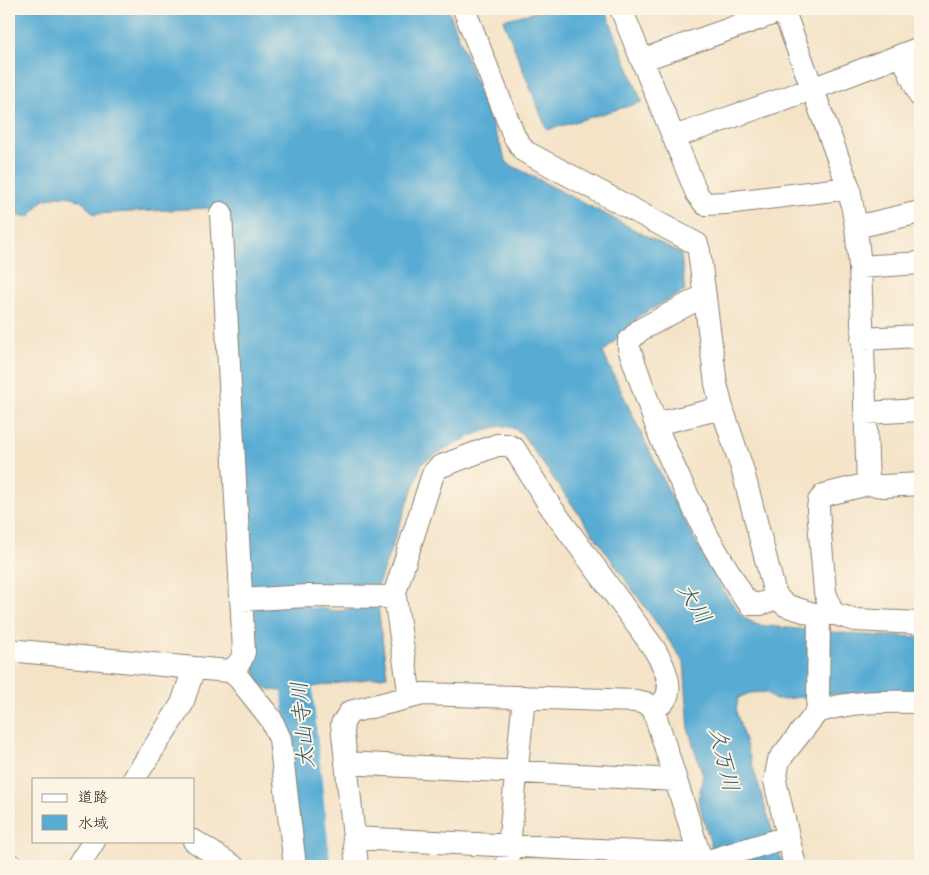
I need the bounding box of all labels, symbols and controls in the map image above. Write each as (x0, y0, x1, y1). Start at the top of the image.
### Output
water label: 大川 (671, 577, 717, 630)
water label: 太山寺川 (285, 680, 321, 770)
water label: 久万川 (703, 724, 745, 795)
legend (32, 778, 195, 842)
text: 道路 (78, 788, 108, 807)
text: 水域 (78, 814, 108, 833)

